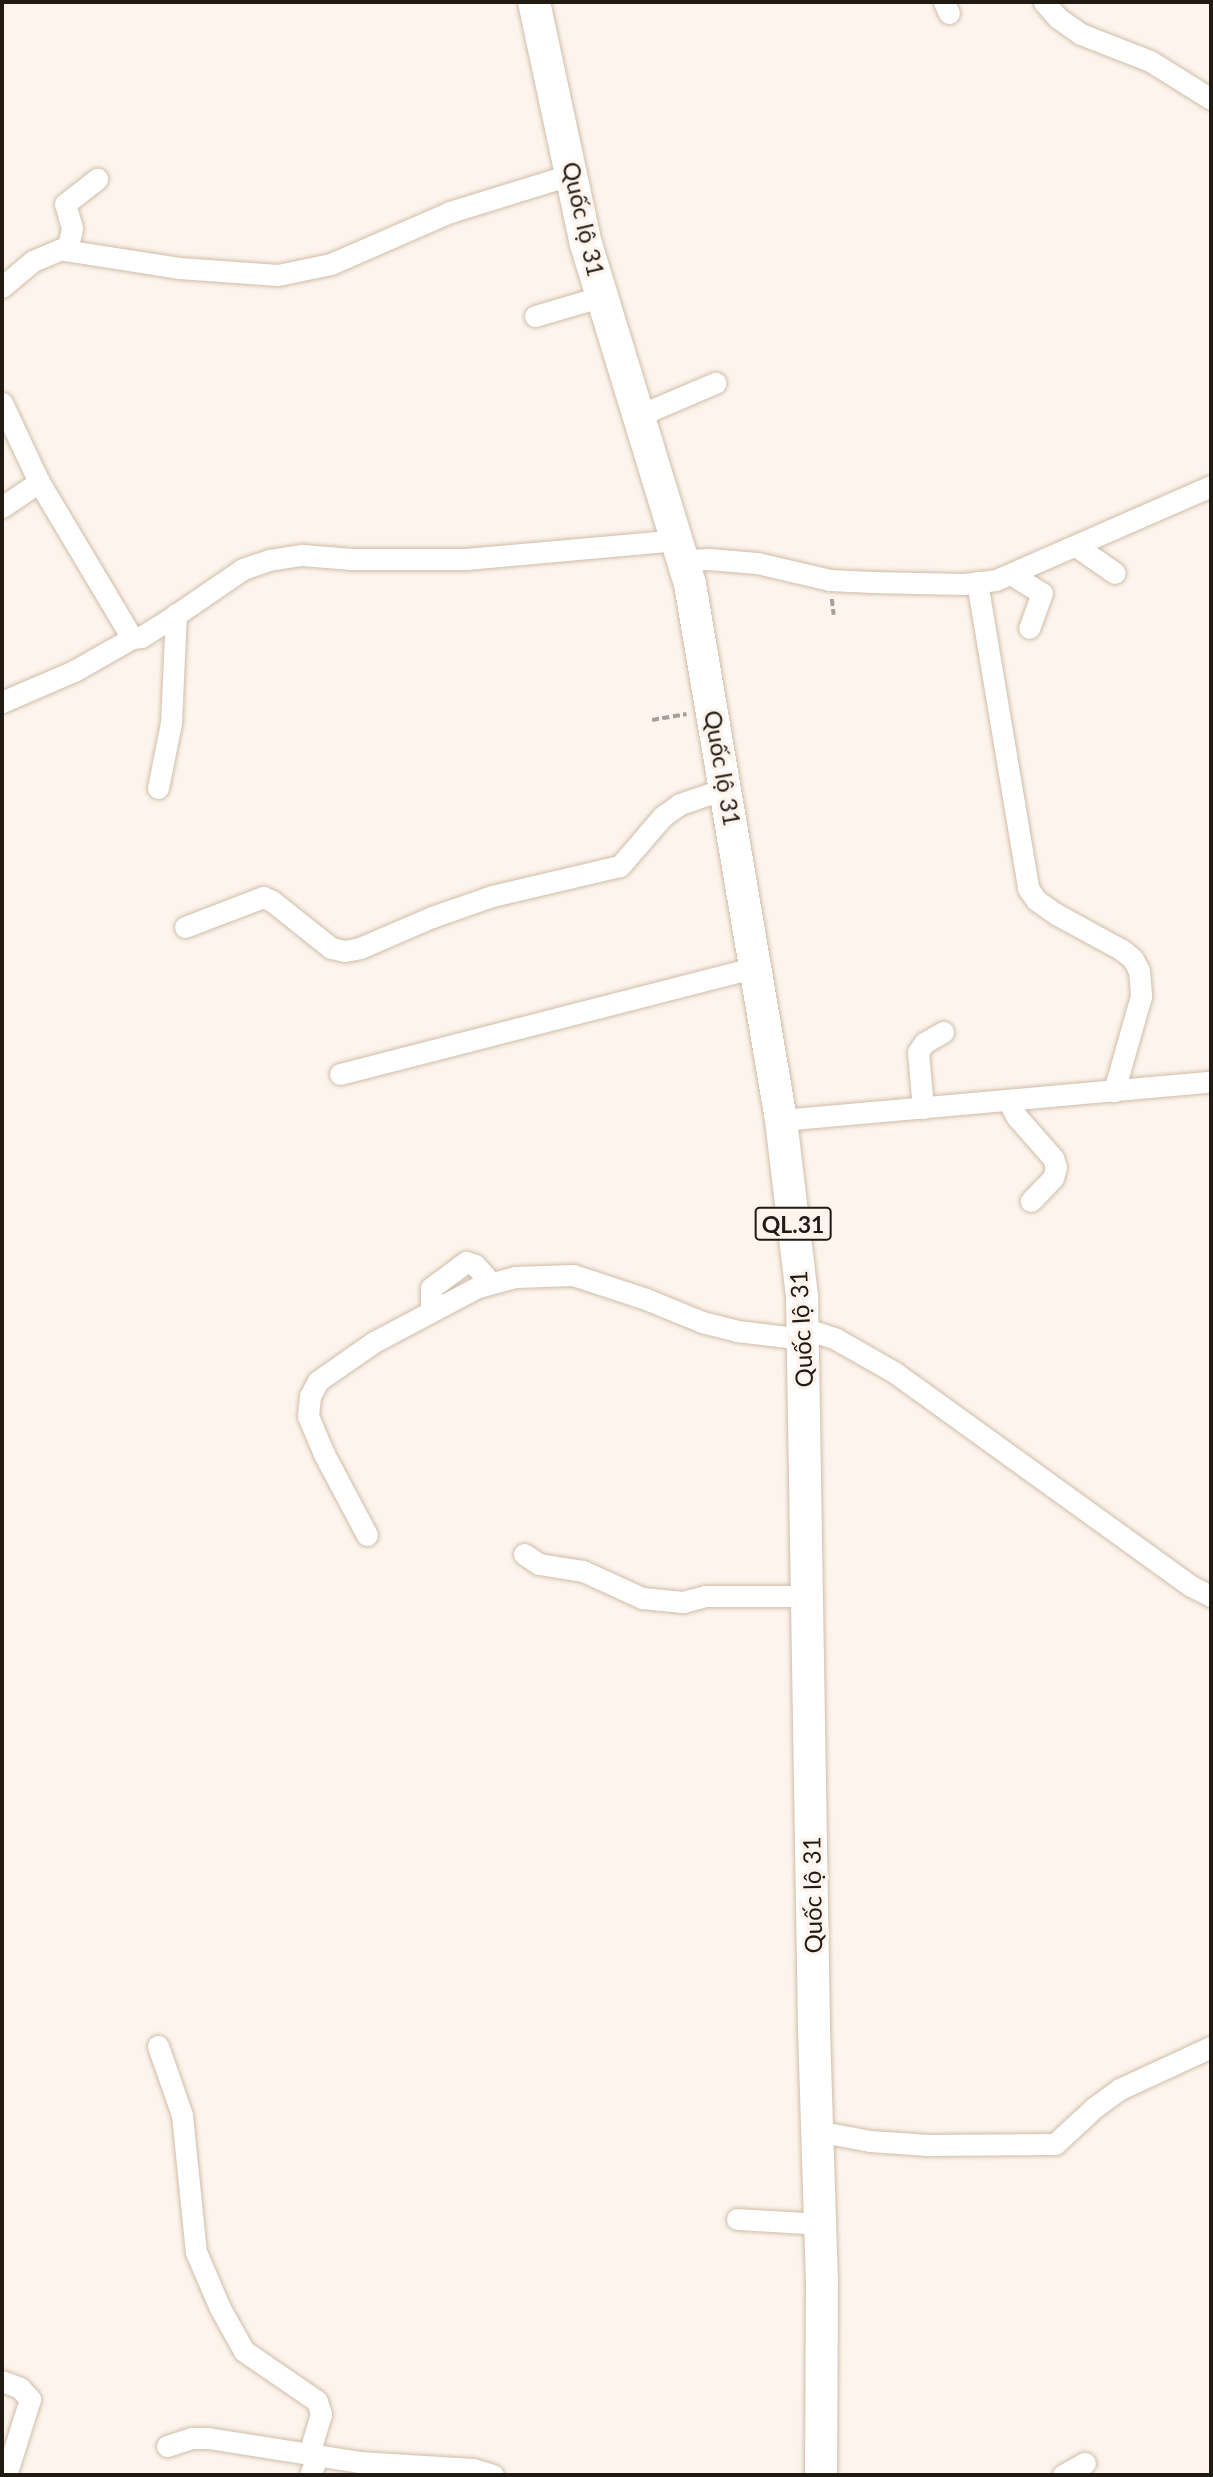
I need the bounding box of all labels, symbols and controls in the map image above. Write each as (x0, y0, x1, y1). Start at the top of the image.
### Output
street label: Quốc lộ 31 (557, 159, 611, 279)
street label: Quốc lộ 31 (699, 708, 747, 828)
road number: QL.31 (754, 1204, 832, 1244)
street label: Quốc lộ 31 (784, 1270, 818, 1388)
street label: Quốc lộ 31 (797, 1836, 827, 1954)

